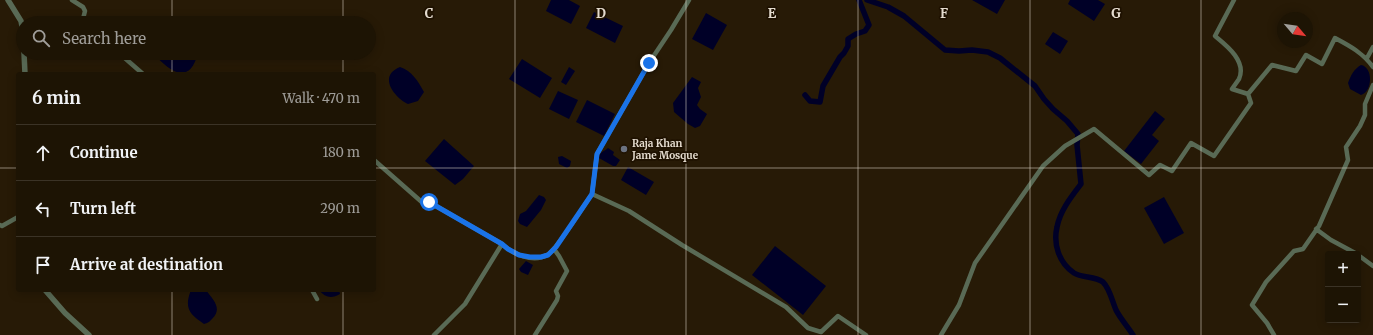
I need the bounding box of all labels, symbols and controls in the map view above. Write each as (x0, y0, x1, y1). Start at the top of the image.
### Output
text: C (425, 5, 434, 22)
text: D (596, 5, 606, 22)
text: E (768, 5, 777, 22)
text: F (940, 5, 948, 22)
text: G (1111, 5, 1121, 22)
north arrow (1277, 12, 1313, 48)
search box (16, 16, 376, 60)
icon: search (30, 27, 52, 49)
text: Search here (62, 29, 146, 48)
route end (640, 54, 658, 72)
text: 6 min (32, 87, 81, 109)
text: Walk · 470 m (282, 90, 360, 107)
place label: Raja Khan Jame Mosque (631, 137, 699, 162)
icon: ahead (32, 142, 54, 164)
text: Continue (70, 143, 138, 162)
text: 180 m (322, 144, 360, 161)
marker: Raja Khan Jame Mosque (619, 144, 629, 154)
route start (420, 193, 438, 211)
icon: left (32, 198, 54, 220)
text: Turn left (70, 199, 136, 218)
text: 290 m (320, 200, 360, 217)
map controls (1325, 251, 1361, 323)
button: + (1325, 251, 1361, 287)
icon: arrive (32, 254, 54, 276)
text: Arrive at destination (70, 255, 223, 274)
button: − (1325, 287, 1361, 323)

